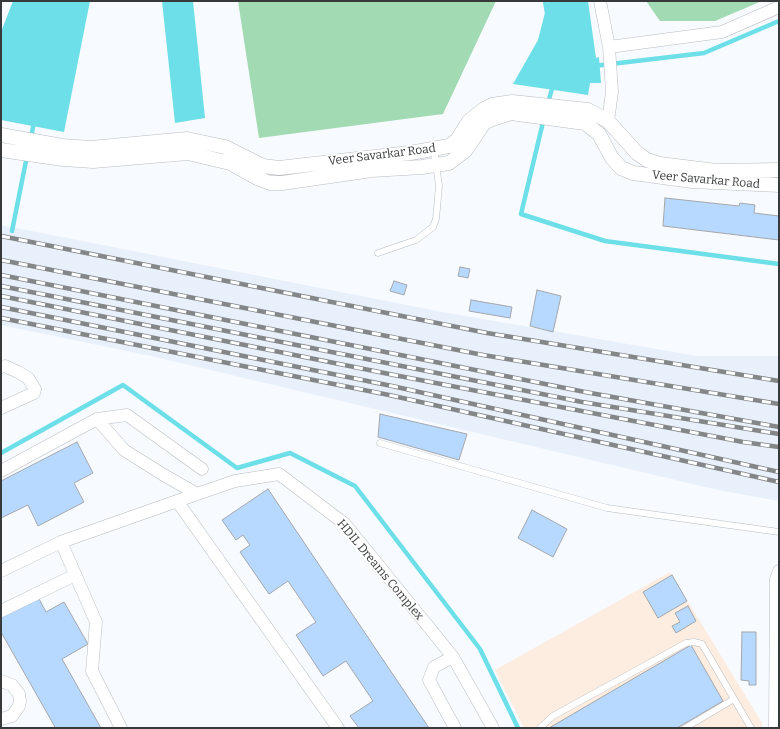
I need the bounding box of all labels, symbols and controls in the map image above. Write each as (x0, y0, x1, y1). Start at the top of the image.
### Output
street label: Veer Savarkar Road (327, 141, 437, 169)
street label: Veer Savarkar Road (652, 168, 760, 192)
street label: HDIL Dreams Complex (334, 517, 426, 623)

